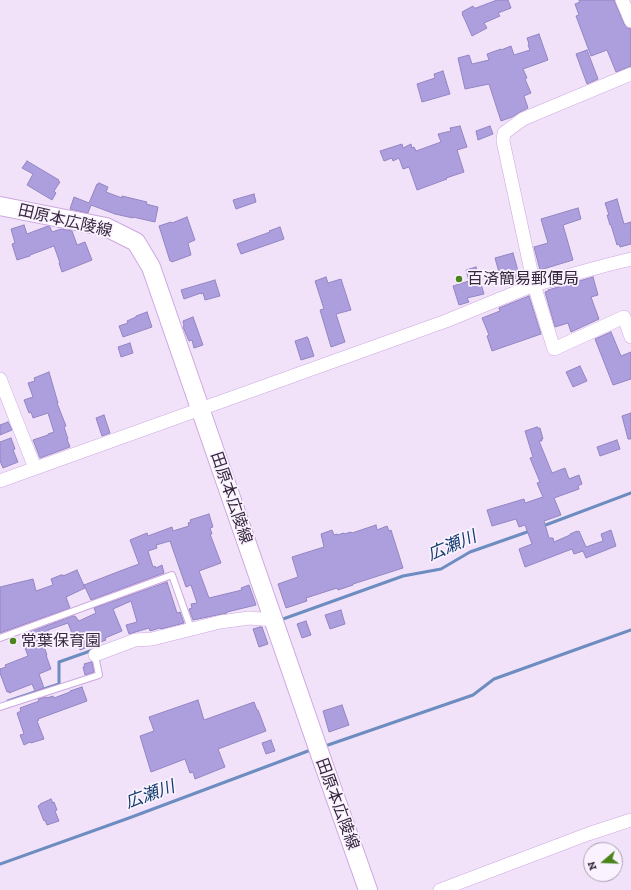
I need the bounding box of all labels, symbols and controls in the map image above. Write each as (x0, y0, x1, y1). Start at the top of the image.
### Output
street label: 田原本広陵線 (16, 201, 114, 241)
place label: 百済簡易郵便局 (467, 269, 579, 289)
marker: 百済簡易郵便局 (454, 274, 464, 284)
street label: 田原本広陵線 (206, 449, 256, 547)
water label: 広瀬川 (425, 527, 479, 565)
place label: 常葉保育園 (21, 631, 101, 651)
marker: 常葉保育園 (8, 636, 18, 646)
street label: 田原本広陵線 (312, 756, 362, 852)
water label: 広瀬川 (123, 777, 177, 813)
north arrow (583, 842, 623, 882)
text: N (585, 860, 600, 872)

